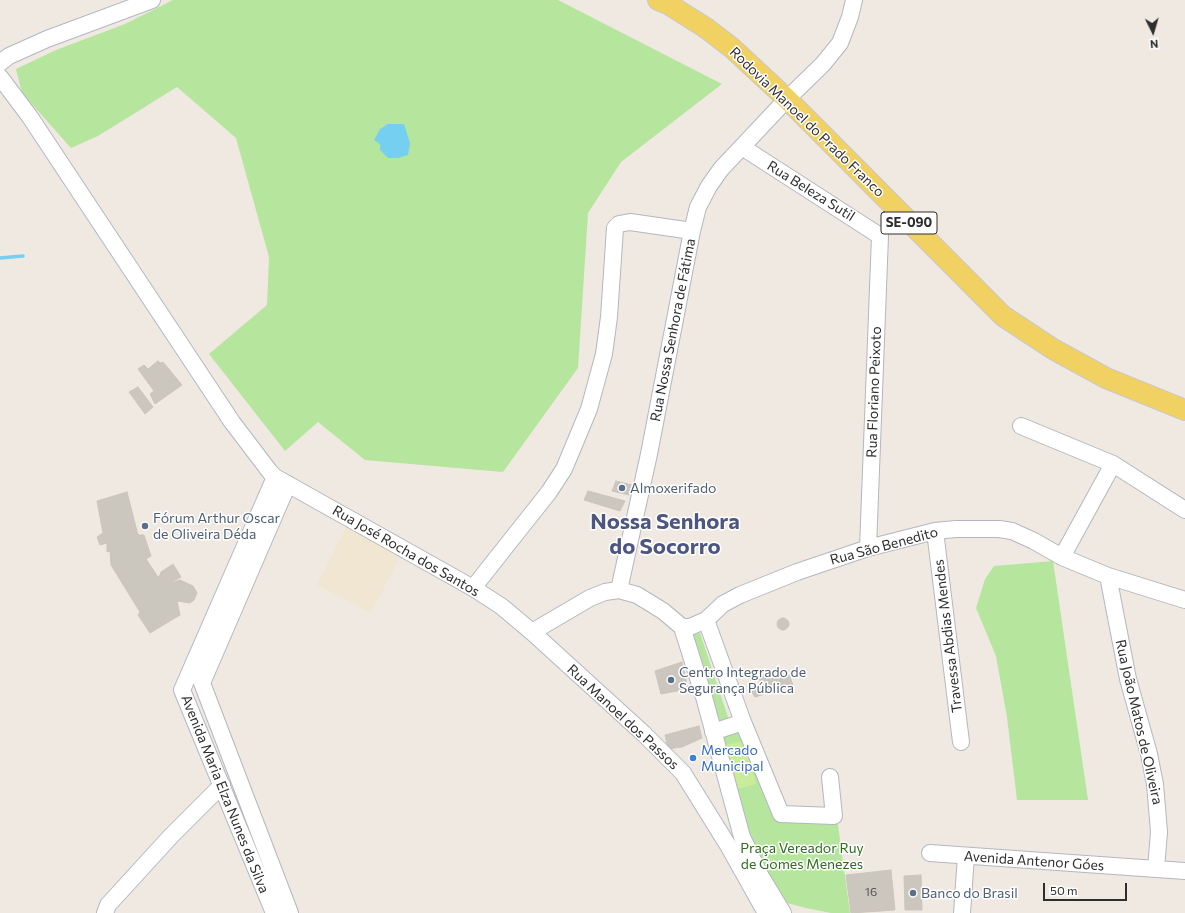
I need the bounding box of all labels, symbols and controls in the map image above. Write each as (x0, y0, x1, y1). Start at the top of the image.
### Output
north arrow (1133, 12, 1173, 52)
text: N (1149, 38, 1159, 51)
street label: Rodovia Manoel do Prado Franco (726, 44, 888, 200)
street label: Rua Beleza Sutil (764, 157, 858, 225)
road number: SE-090 (881, 212, 937, 234)
street label: Rua Nossa Senhora de Fátima (647, 237, 699, 423)
street label: Rua Floriano Peixoto (863, 326, 885, 458)
place label: Almoxerifado (630, 480, 716, 496)
marker: Almoxerifado (617, 483, 627, 493)
street label: Rua José Rocha dos Santos (329, 502, 483, 600)
district label: Nossa Senhora do Socorro (590, 509, 740, 560)
place label: Fórum Arthur Oscar de Oliveira Déda (153, 510, 280, 542)
marker: Fórum Arthur Oscar de Oliveira Déda (140, 521, 150, 531)
street label: Rua São Benedito (828, 524, 940, 568)
street label: Travessa Abdias Mendes (930, 559, 966, 713)
street label: Rua João Matos de Oliveira (1112, 638, 1166, 806)
street label: Rua Manoel dos Passos (564, 661, 682, 773)
place label: Centro Integrado de Segurança Pública (679, 664, 806, 696)
marker: Centro Integrado de Segurança Pública (666, 675, 676, 685)
street label: Avenida Maria Elza Nunes da Silva (177, 692, 273, 896)
place label: Mercado Municipal (701, 742, 763, 774)
marker: Mercado Municipal (688, 753, 698, 763)
park label: Praça Vereador Ruy de Gomes Menezes (740, 840, 864, 872)
street label: Avenida Antenor Góes (963, 848, 1105, 874)
scale bar (1045, 875, 1129, 901)
text: 50 m (1050, 883, 1078, 897)
house number: 16 (865, 885, 877, 899)
place label: Banco do Brasil (921, 885, 1018, 901)
marker: Banco do Brasil (908, 888, 918, 898)

